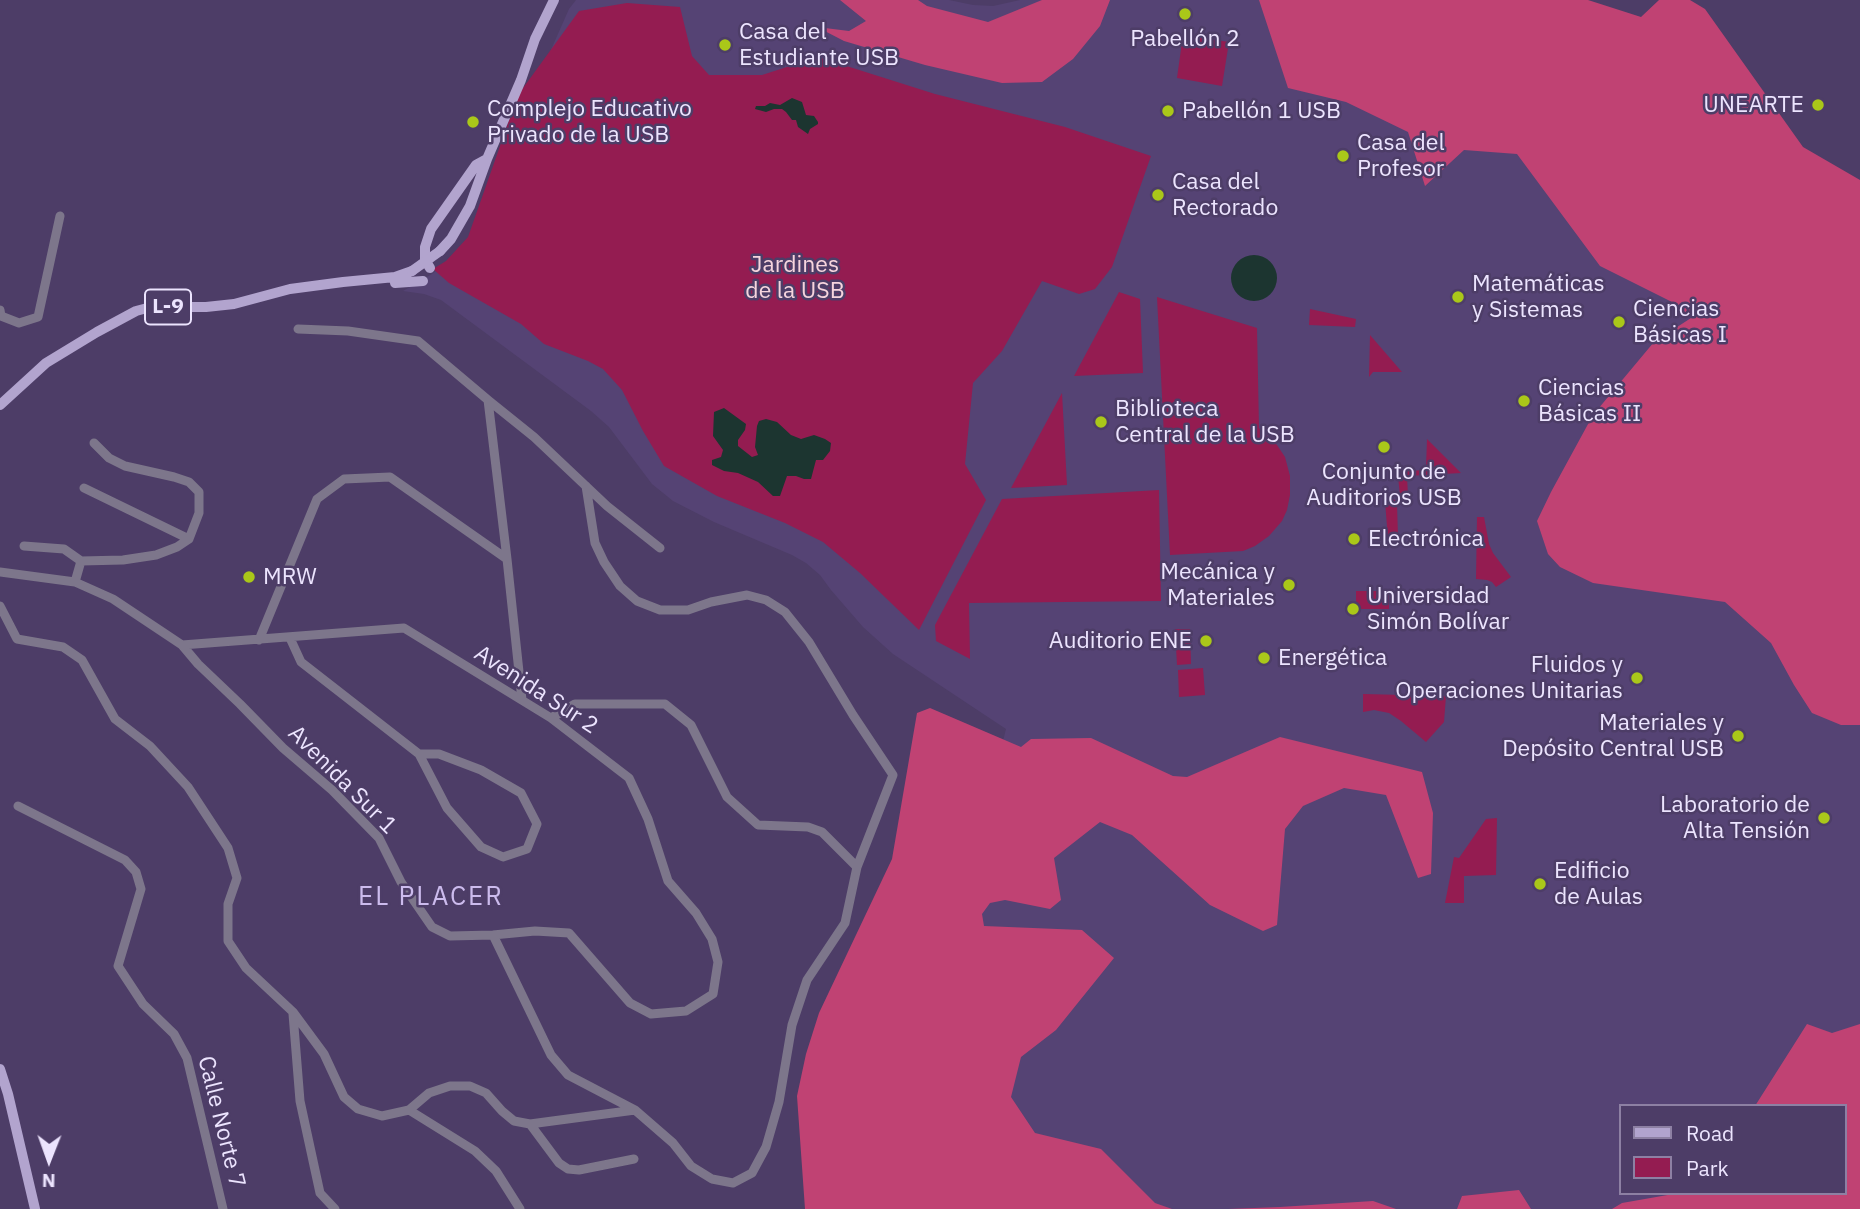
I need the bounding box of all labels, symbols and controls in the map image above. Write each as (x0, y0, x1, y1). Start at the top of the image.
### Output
marker: Pabellón 2 (1177, 6, 1193, 22)
place label: Casa del Estudiante USB (739, 18, 899, 72)
place label: Pabellón 2 (1130, 25, 1240, 53)
marker: Casa del Estudiante USB (717, 37, 733, 53)
place label: UNEARTE (1703, 91, 1804, 119)
place label: Complejo Educativo Privado de la USB (487, 95, 692, 149)
place label: Pabellón 1 USB (1182, 97, 1341, 125)
marker: UNEARTE (1810, 97, 1826, 113)
marker: Pabellón 1 USB (1160, 103, 1176, 119)
marker: Complejo Educativo Privado de la USB (465, 114, 481, 130)
place label: Casa del Profesor (1357, 129, 1445, 183)
marker: Casa del Profesor (1335, 148, 1351, 164)
place label: Casa del Rectorado (1172, 168, 1278, 222)
marker: Casa del Rectorado (1150, 187, 1166, 203)
park label: Jardines de la USB (745, 251, 845, 305)
place label: Matemáticas y Sistemas (1472, 270, 1605, 324)
marker: Matemáticas y Sistemas (1450, 289, 1466, 305)
road number: L-9 (145, 290, 191, 324)
place label: Ciencias Básicas I (1633, 295, 1727, 349)
marker: Ciencias Básicas I (1611, 314, 1627, 330)
place label: Ciencias Básicas II (1538, 374, 1641, 428)
marker: Ciencias Básicas II (1516, 393, 1532, 409)
place label: Biblioteca Central de la USB (1115, 395, 1295, 449)
marker: Biblioteca Central de la USB (1093, 414, 1109, 430)
marker: Conjunto de Auditorios USB (1376, 439, 1392, 455)
place label: Conjunto de Auditorios USB (1306, 458, 1462, 512)
place label: Electrónica (1368, 525, 1484, 553)
marker: Electrónica (1346, 531, 1362, 547)
place label: Mecánica y Materiales (1160, 558, 1275, 612)
place label: MRW (263, 563, 317, 591)
marker: MRW (241, 569, 257, 585)
marker: Mecánica y Materiales (1281, 577, 1297, 593)
place label: Universidad Simón Bolívar (1367, 582, 1509, 636)
marker: Universidad Simón Bolívar (1345, 601, 1361, 617)
place label: Auditorio ENE (1049, 627, 1192, 655)
marker: Auditorio ENE (1198, 633, 1214, 649)
street label: Avenida Sur 2 (469, 640, 603, 740)
place label: Energética (1278, 644, 1387, 672)
marker: Energética (1256, 650, 1272, 666)
place label: Fluidos y Operaciones Unitarias (1395, 651, 1623, 705)
marker: Fluidos y Operaciones Unitarias (1629, 670, 1645, 686)
place label: Materiales y Depósito Central USB (1502, 709, 1724, 763)
street label: Avenida Sur 1 (282, 720, 402, 840)
marker: Materiales y Depósito Central USB (1730, 728, 1746, 744)
place label: Laboratorio de Alta Tensión (1660, 791, 1810, 845)
marker: Laboratorio de Alta Tensión (1816, 810, 1832, 826)
place label: Edificio de Aulas (1554, 857, 1643, 911)
marker: Edificio de Aulas (1532, 876, 1548, 892)
district label: EL PLACER (359, 881, 503, 913)
street label: Calle Norte 7 (191, 1053, 251, 1191)
legend (1618, 1104, 1846, 1195)
text: Road (1686, 1119, 1734, 1147)
north arrow (14, 1125, 84, 1195)
text: Park (1686, 1154, 1729, 1182)
text: N (42, 1169, 56, 1193)

